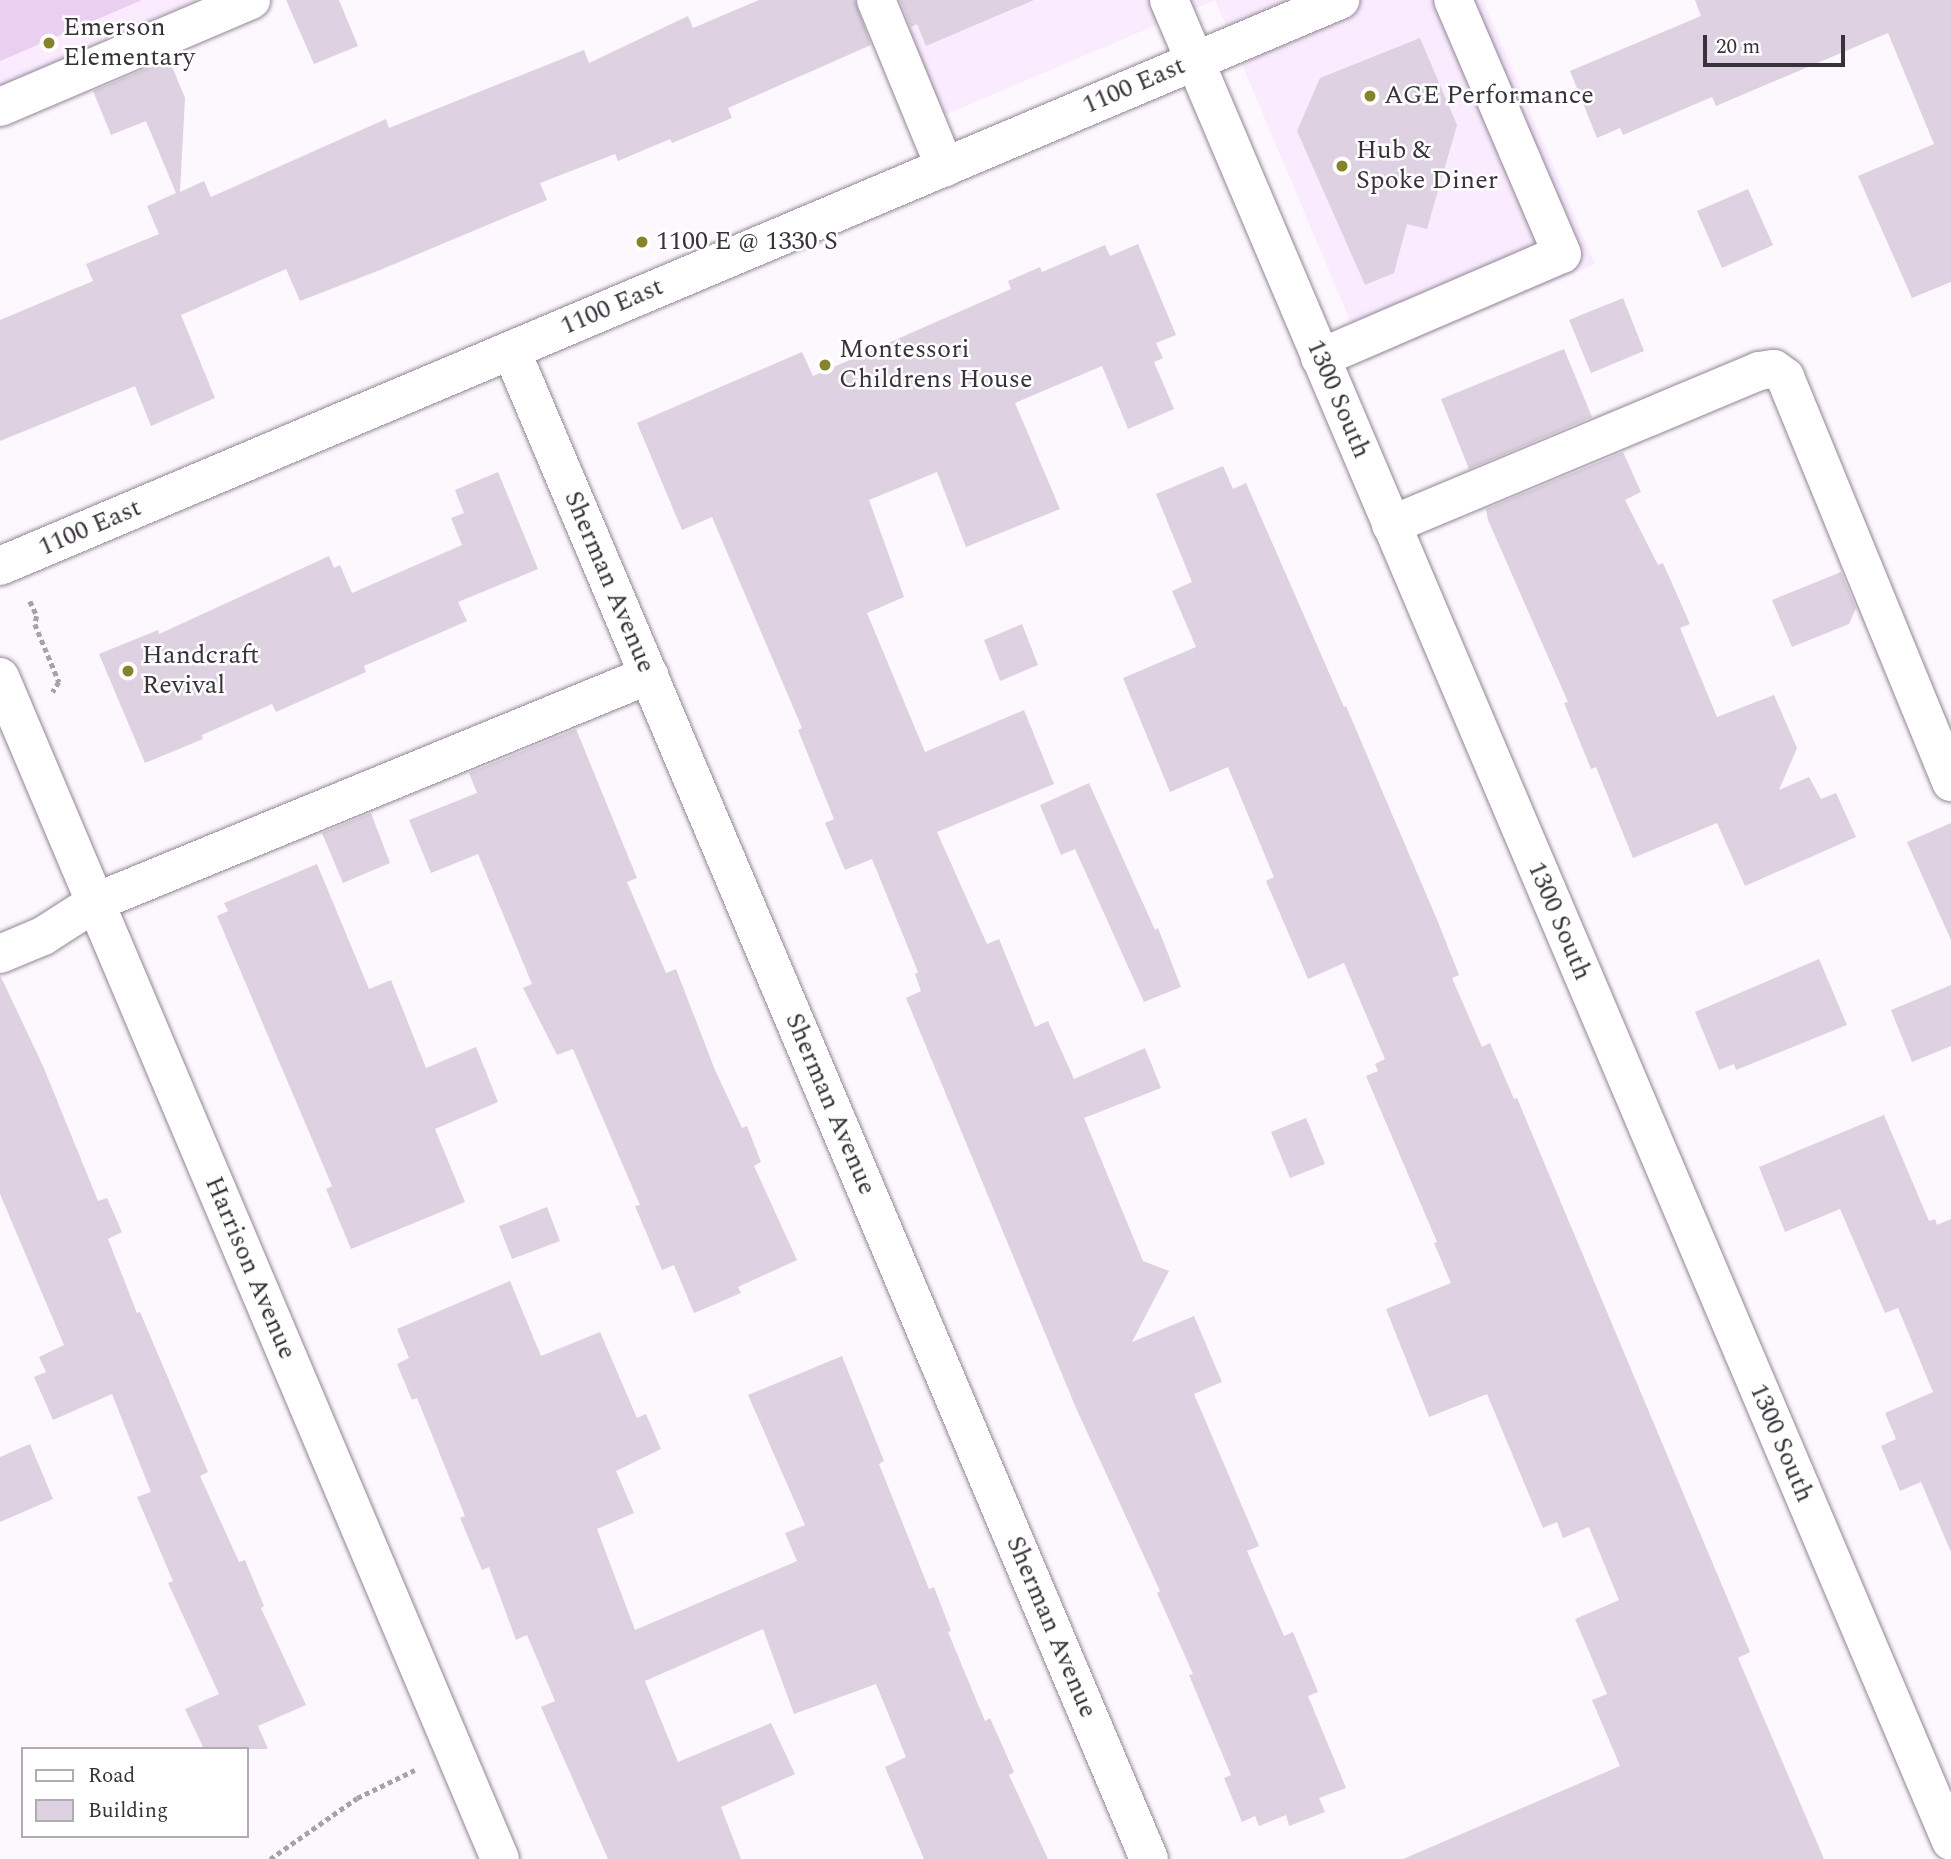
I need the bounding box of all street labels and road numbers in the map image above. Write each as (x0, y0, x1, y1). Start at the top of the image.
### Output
street label: 1100 East (1078, 50, 1190, 122)
street label: 1100 East (556, 271, 668, 343)
street label: 1300 South (1299, 335, 1377, 463)
street label: Sherman Avenue (557, 487, 661, 677)
street label: 1100 East (34, 492, 146, 564)
street label: 1300 South (1520, 857, 1598, 985)
street label: Sherman Avenue (778, 1009, 882, 1199)
street label: Harrison Avenue (197, 1172, 303, 1364)
street label: 1300 South (1742, 1379, 1820, 1507)
street label: Sherman Avenue (999, 1532, 1103, 1722)

